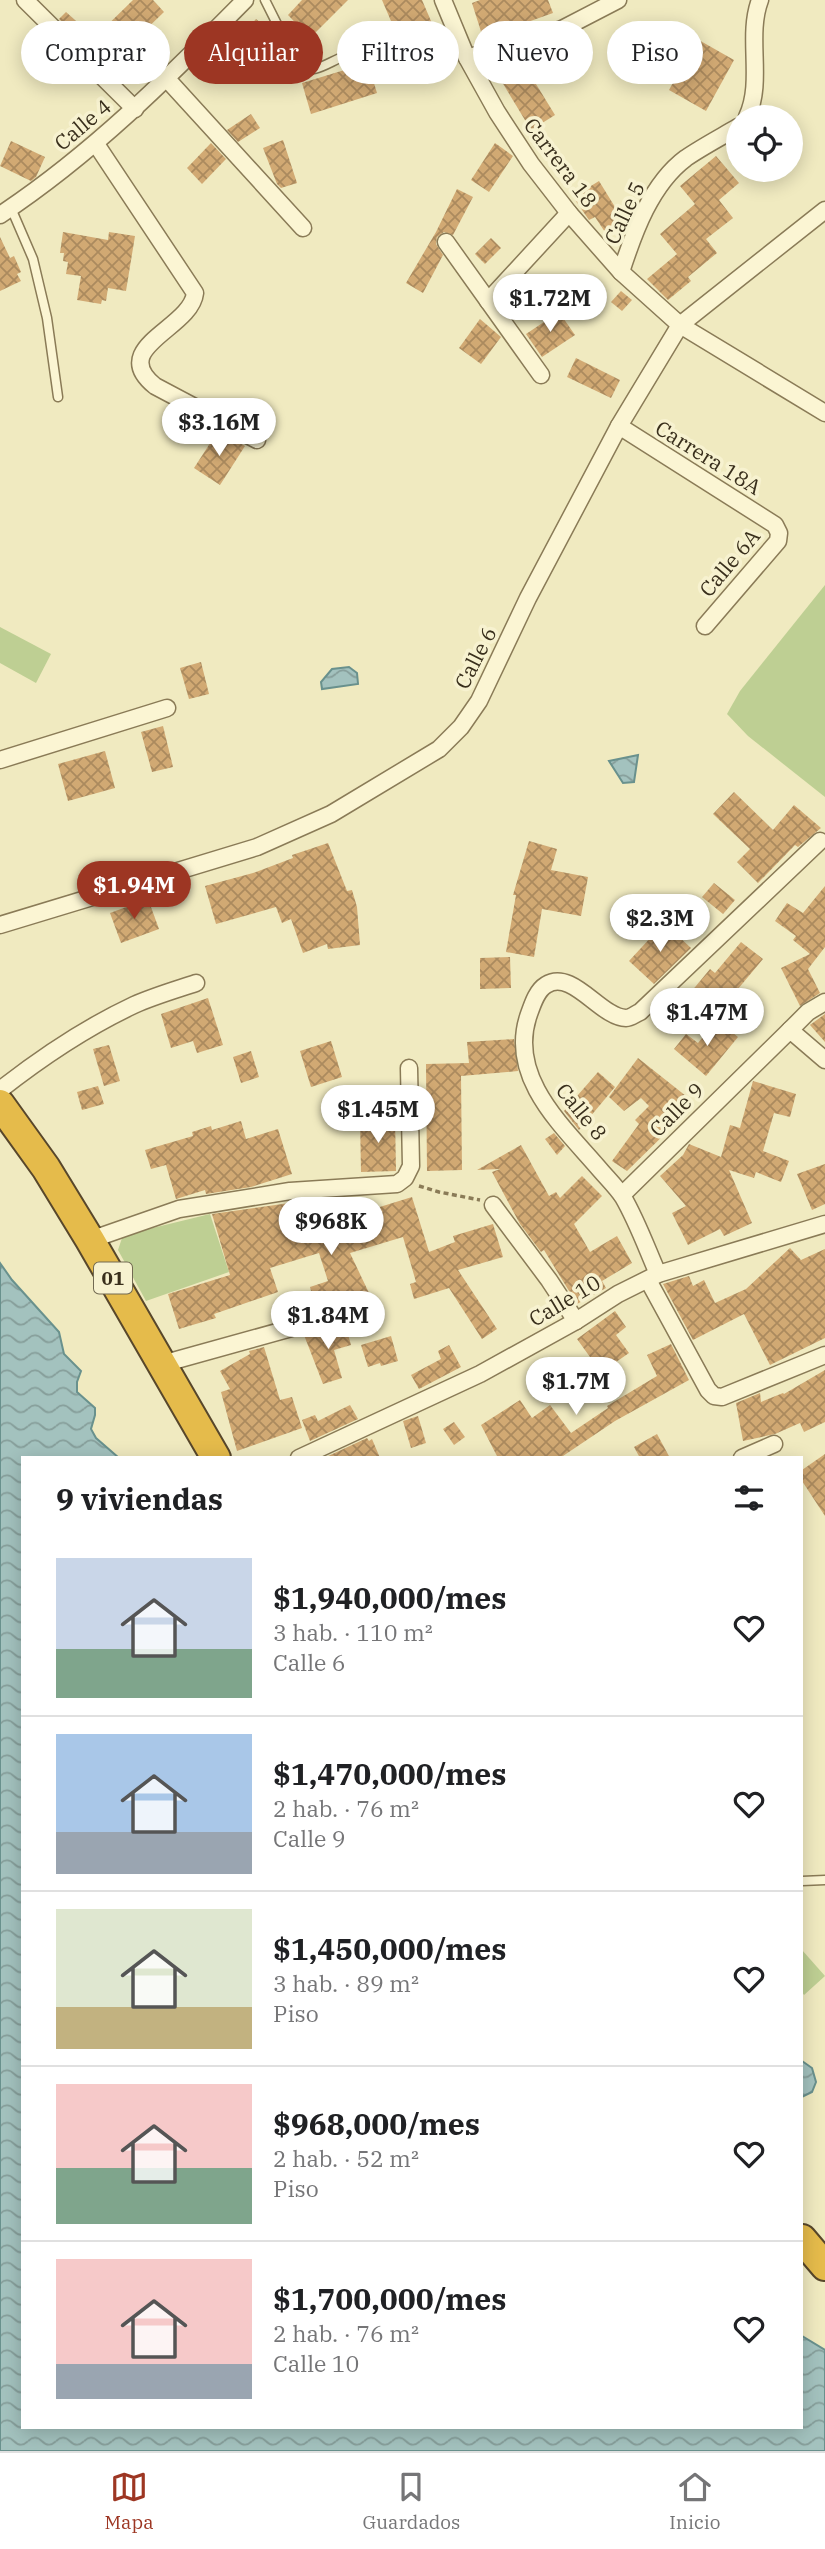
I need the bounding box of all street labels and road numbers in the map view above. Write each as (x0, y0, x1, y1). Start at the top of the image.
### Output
street label: Calle 4 (48, 92, 117, 156)
street label: Carrera 18 (518, 112, 604, 213)
street label: Calle 5 (597, 177, 651, 249)
street label: Carrera 18A (650, 413, 767, 501)
street label: Calle 6A (693, 522, 766, 602)
street label: Calle 6 (448, 622, 503, 693)
street label: Calle 9 (643, 1076, 710, 1143)
street label: Calle 8 (550, 1077, 613, 1146)
road number: 01 (94, 1262, 132, 1294)
street label: Calle 10 (523, 1268, 605, 1332)

